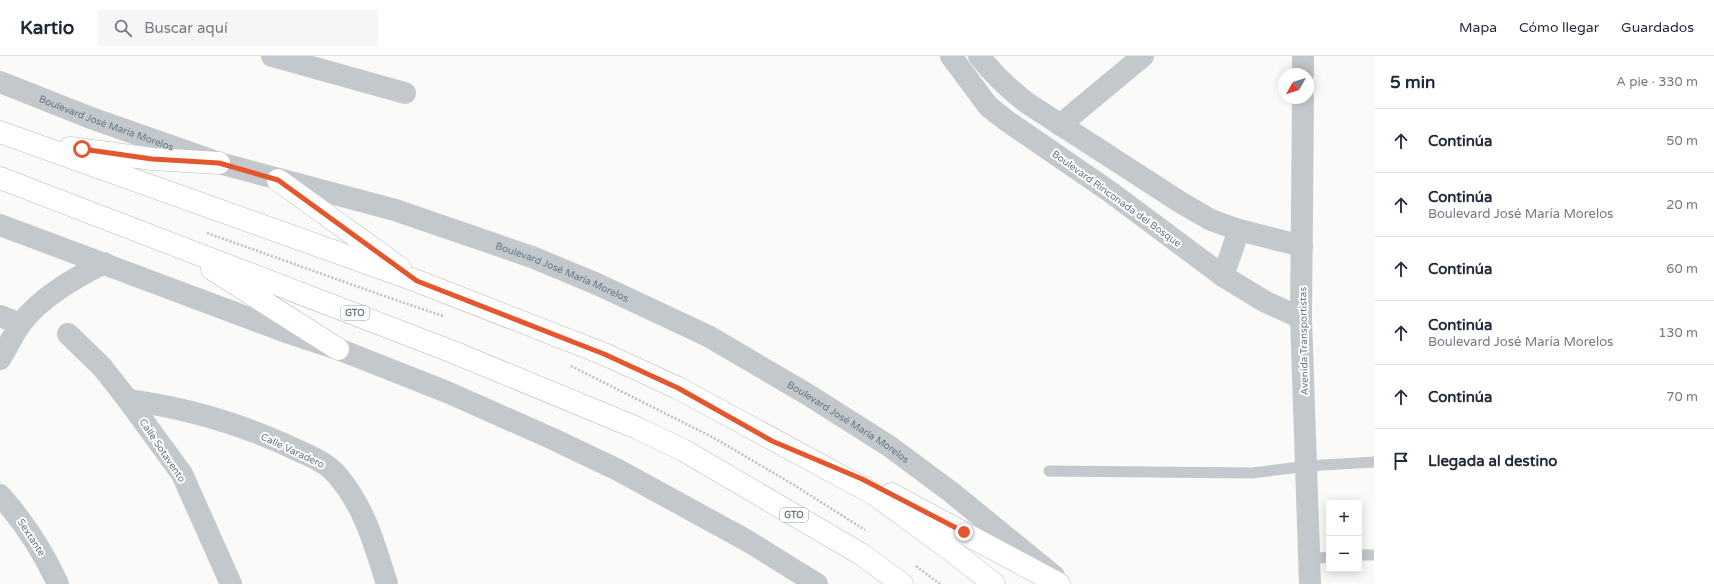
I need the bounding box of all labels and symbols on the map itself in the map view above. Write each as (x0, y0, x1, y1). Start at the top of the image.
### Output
north arrow (1278, 68, 1314, 104)
street label: Boulevard José María Morelos (37, 93, 175, 154)
route start (73, 140, 91, 158)
street label: Boulevard Rinconada del Bosque (1049, 148, 1184, 250)
street label: Boulevard José María Morelos (494, 240, 631, 305)
street label: Avenida Transportistas (1297, 286, 1311, 395)
road number: GTO (341, 306, 369, 320)
street label: Boulevard José María Morelos (785, 379, 911, 466)
street label: Calle Sotavento (136, 417, 188, 485)
street label: Calle Varadero (259, 431, 326, 471)
road number: GTO (780, 508, 808, 522)
street label: Sextante (15, 517, 48, 559)
route end (955, 523, 973, 541)

